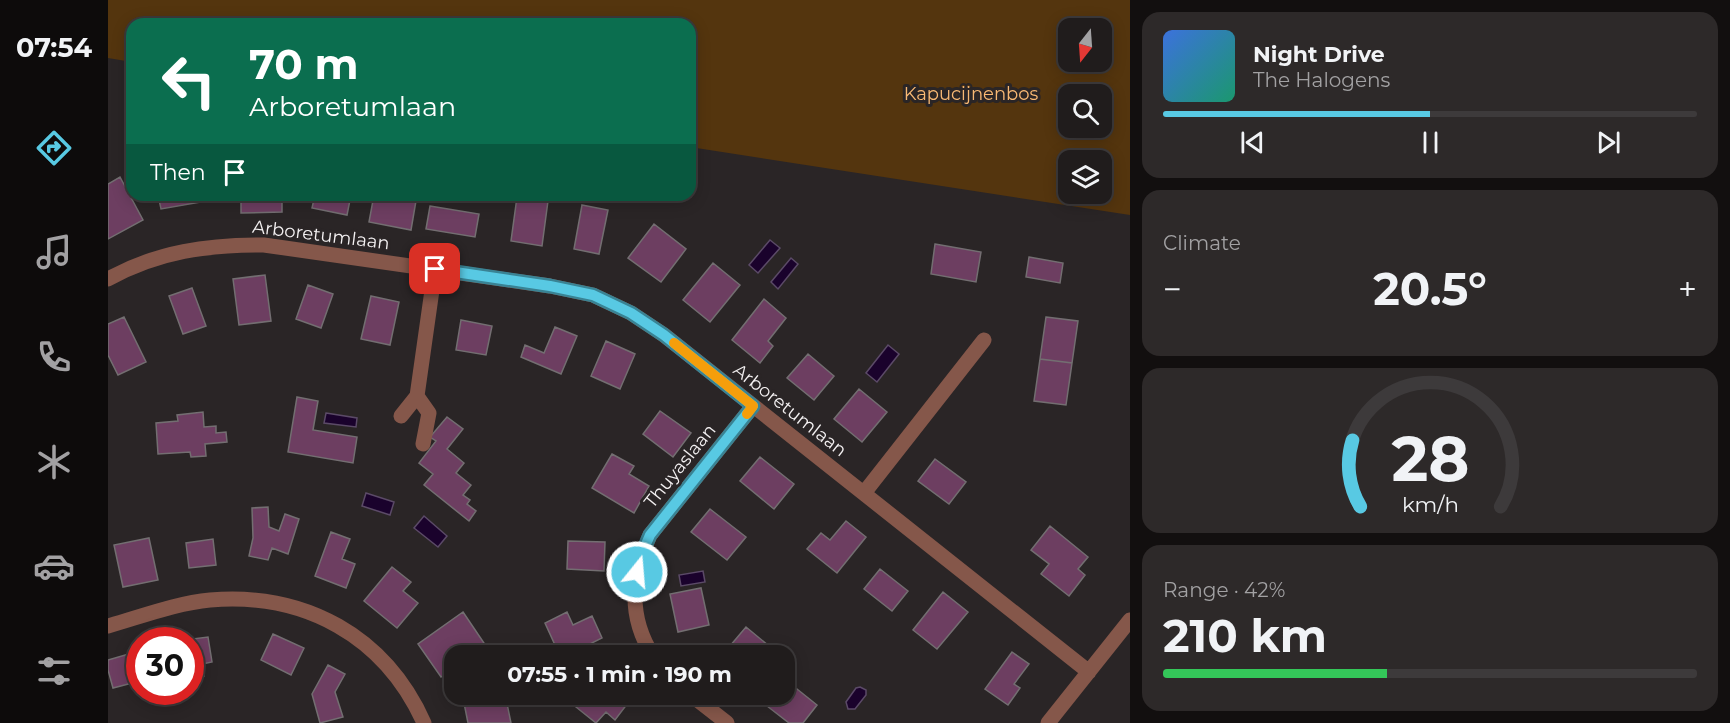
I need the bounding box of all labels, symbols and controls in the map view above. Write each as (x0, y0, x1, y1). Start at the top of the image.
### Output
north arrow (1058, 18, 1112, 72)
map controls (1058, 18, 1112, 204)
text: 07:54 (16, 31, 92, 64)
text: 70 m (249, 38, 359, 90)
text: Night Drive (1253, 41, 1385, 68)
icon: left (150, 42, 228, 120)
text: The Halogens (1253, 68, 1390, 92)
park label: Kapucijnenbos (904, 83, 1039, 105)
button: search (1058, 84, 1112, 138)
text: Arboretumlaan (249, 90, 456, 123)
icon: previous (1236, 126, 1269, 159)
icon: pause (1414, 126, 1447, 159)
icon: next (1592, 126, 1625, 159)
icon: directions (33, 127, 75, 169)
button: layers (1058, 150, 1112, 204)
icon: arrive (218, 156, 251, 189)
text: Then (150, 159, 206, 186)
street label: Arboretumlaan (251, 216, 391, 254)
icon: music (33, 231, 75, 273)
text: Climate (1163, 231, 1241, 255)
pin (409, 243, 460, 294)
icon: arrive (418, 252, 451, 285)
text: 20.5° (1373, 261, 1487, 316)
text: − (1163, 269, 1182, 309)
text: + (1678, 269, 1697, 309)
icon: phone (33, 336, 75, 378)
street label: Arboretumlaan (729, 359, 851, 461)
street label: Thuyaslaan (639, 420, 721, 512)
text: 28 (1391, 422, 1469, 498)
icon: climate (33, 441, 75, 483)
text: km/h (1401, 492, 1459, 518)
position arrow (605, 540, 669, 604)
icon: car (33, 545, 75, 587)
text: Range · 42% (1163, 578, 1285, 602)
text: 210 km (1163, 608, 1327, 663)
speed limit sign: 30 (126, 627, 204, 705)
icon: filters (33, 650, 75, 692)
text: 07:55 · 1 min · 190 m (507, 661, 732, 688)

